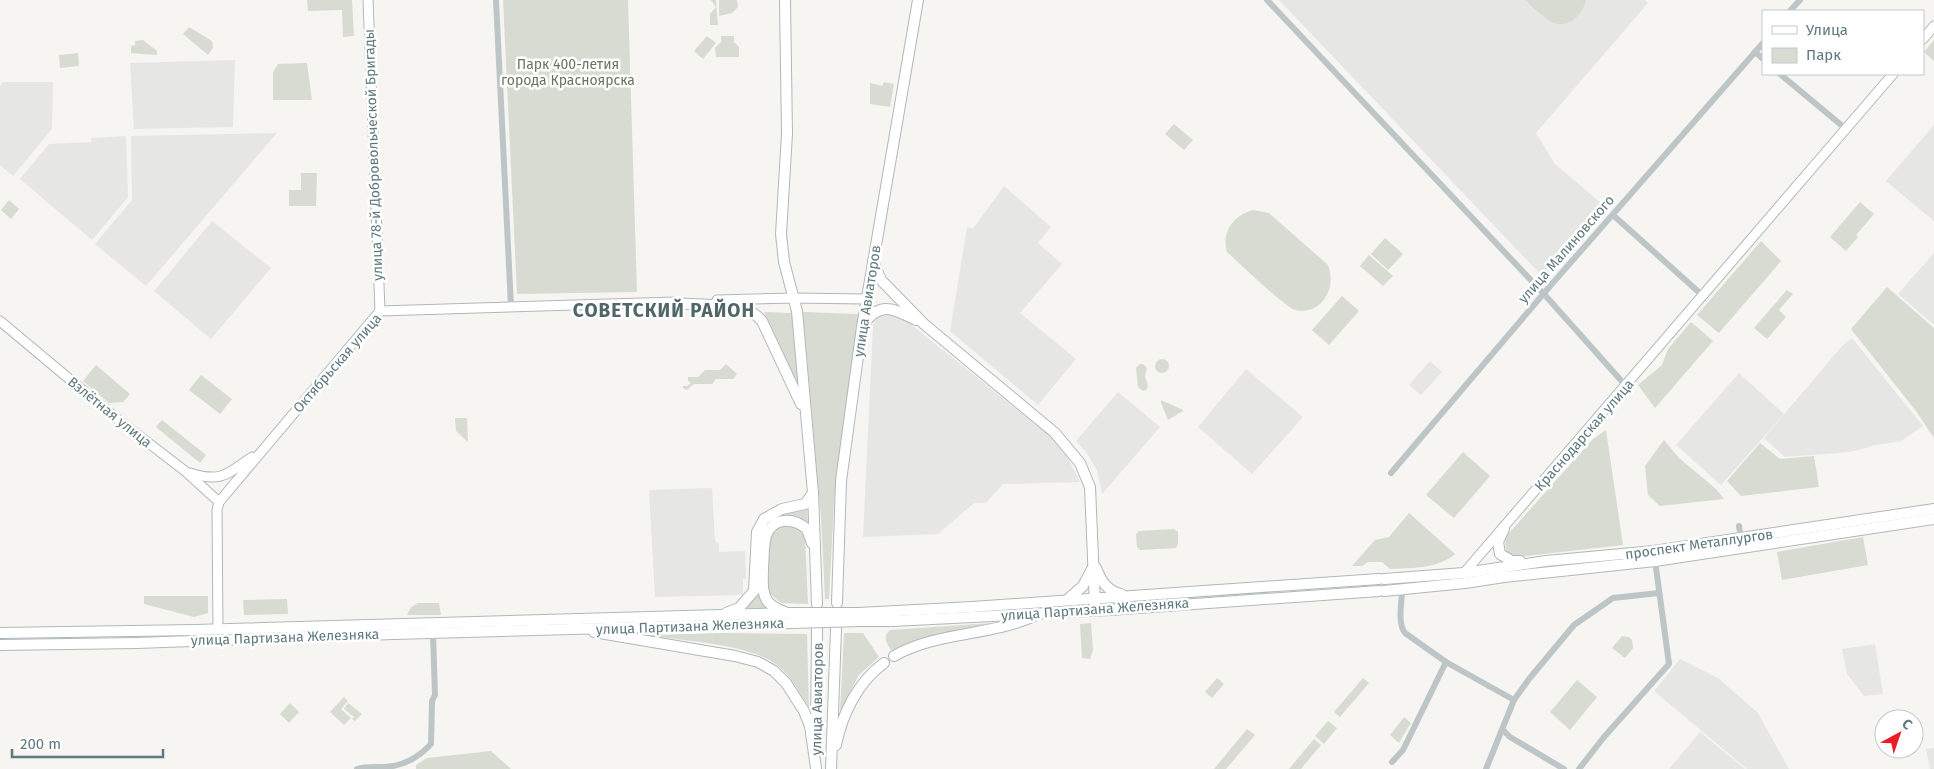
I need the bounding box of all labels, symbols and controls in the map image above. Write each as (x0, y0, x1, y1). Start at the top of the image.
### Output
legend (1762, 10, 1924, 75)
text: Улица (1806, 21, 1848, 39)
street label: улица 78-й Добровольческой Бригады (361, 29, 386, 281)
text: Парк (1806, 46, 1841, 64)
park label: Парк 400-летия города Красноярска (501, 56, 635, 89)
street label: улица Малиновского (1515, 192, 1618, 307)
street label: улица Авиаторов (850, 244, 885, 358)
district label: СОВЕТСКИЙ РАЙОН (573, 298, 755, 322)
street label: Октябрьская улица (290, 310, 385, 417)
street label: Взлётная улица (64, 373, 155, 451)
street label: Краснодарская улица (1531, 376, 1638, 495)
street label: проспект Металлургов (1624, 526, 1774, 563)
street label: улица Партизана Железняка (1000, 594, 1190, 625)
street label: улица Партизана Железняка (596, 615, 784, 638)
street label: улица Партизана Железняка (191, 626, 379, 649)
street label: улица Авиаторов (808, 642, 827, 756)
north arrow (1874, 709, 1924, 759)
text: С (1898, 715, 1916, 734)
scale bar (12, 726, 164, 758)
text: 200 m (20, 735, 61, 753)

